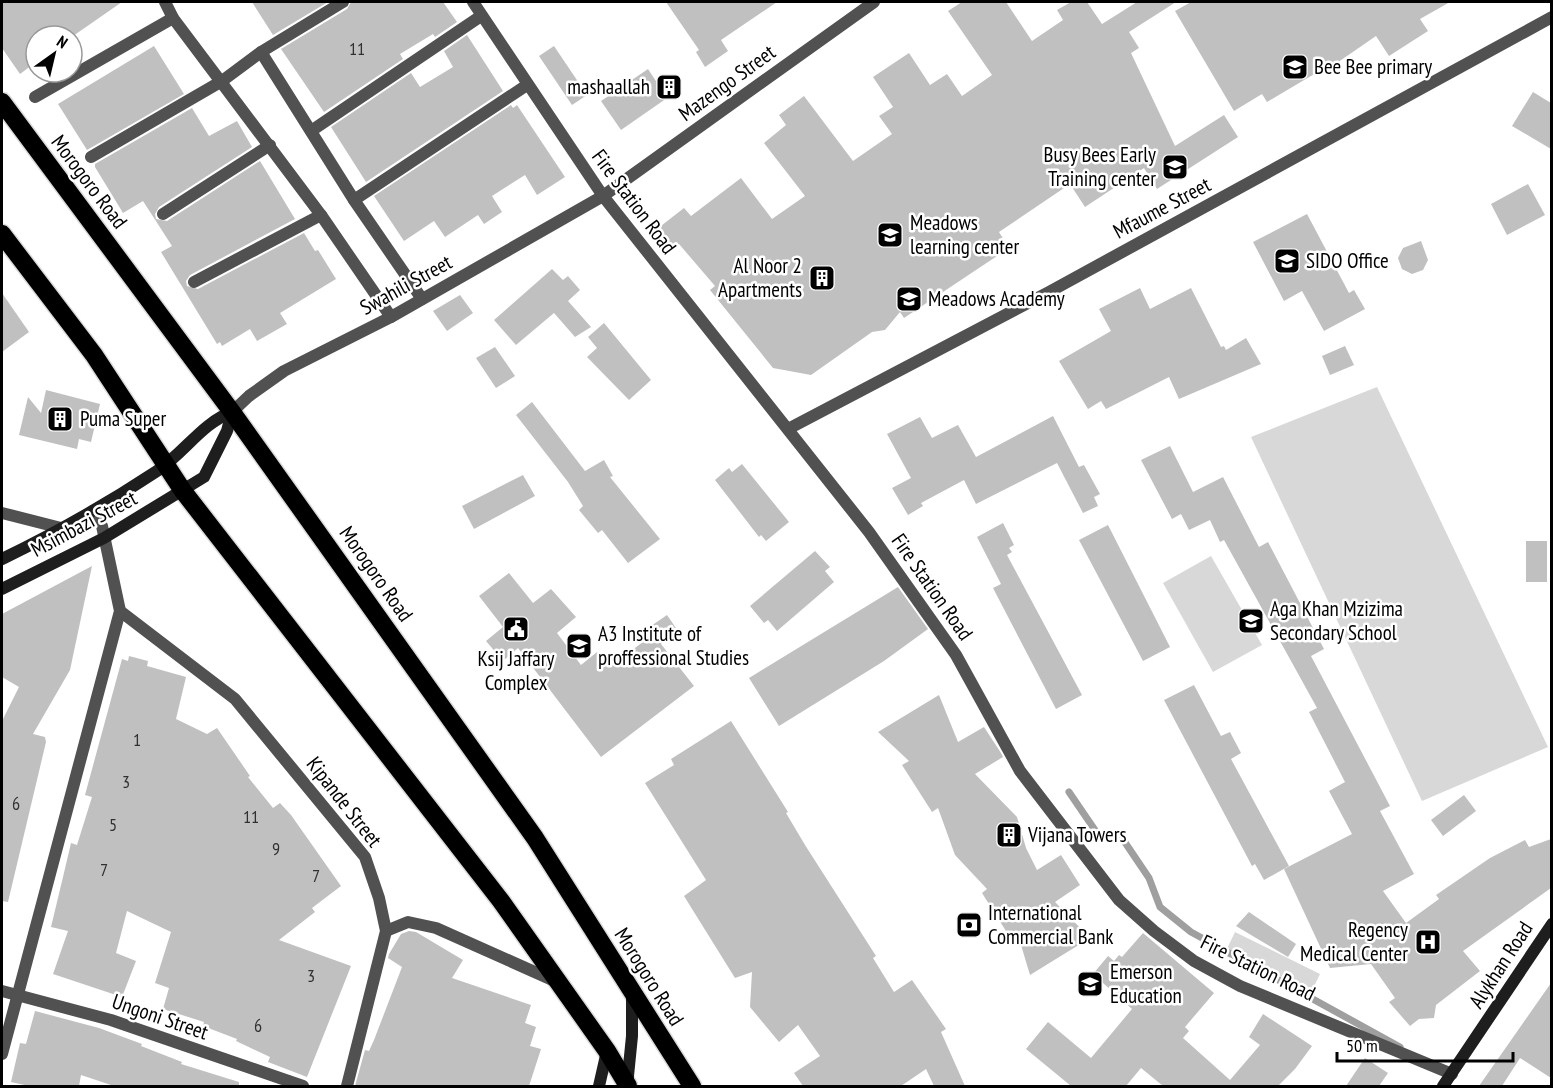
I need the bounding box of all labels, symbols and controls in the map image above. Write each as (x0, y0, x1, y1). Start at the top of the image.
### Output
north arrow (24, 24, 84, 84)
text: N (53, 31, 72, 52)
house number: 11 (349, 37, 365, 60)
street label: Mazengo Street (673, 38, 781, 127)
school or university icon: Bee Bee primary (1280, 52, 1310, 82)
place label: Bee Bee primary (1314, 53, 1432, 80)
building icon: mashaallah (654, 72, 684, 102)
place label: mashaallah (567, 73, 650, 100)
street label: Morogoro Road (45, 129, 133, 234)
place label: Busy Bees Early Training center (1044, 141, 1156, 192)
street label: Fire Station Road (586, 144, 683, 259)
school or university icon: Busy Bees Early Training center (1160, 152, 1190, 182)
street label: Mfaume Street (1108, 171, 1215, 244)
place label: Meadows learning center (910, 209, 1020, 260)
school or university icon: Meadows learning center (875, 220, 905, 250)
school or university icon: SIDO Office (1272, 246, 1302, 276)
place label: SIDO Office (1306, 247, 1389, 274)
street label: Swahili Street (355, 248, 457, 321)
place label: Al Noor 2 Apartments (718, 252, 802, 303)
building icon: Al Noor 2 Apartments (807, 263, 837, 293)
school or university icon: Meadows Academy (894, 284, 924, 314)
place label: Meadows Academy (928, 285, 1065, 312)
building icon: Puma Super (45, 404, 75, 434)
place label: Puma Super (80, 405, 166, 432)
street label: Msimbazi Street (26, 484, 142, 563)
street label: Morogoro Road (334, 521, 419, 627)
street label: Fire Station Road (886, 528, 979, 645)
place label: Aga Khan Mzizima Secondary School (1270, 595, 1403, 646)
school or university icon: Aga Khan Mzizima Secondary School (1236, 606, 1266, 636)
public building icon: Ksij Jaffary Complex (501, 614, 531, 644)
place label: A3 Institute of proffessional Studies (598, 620, 749, 671)
school or university icon: A3 Institute of proffessional Studies (564, 631, 594, 661)
place label: Ksij Jaffary Complex (478, 645, 555, 696)
house number: 1 (133, 728, 141, 751)
street label: Kipande Street (301, 751, 388, 852)
house number: 3 (122, 770, 130, 793)
house number: 6 (12, 792, 20, 815)
house number: 11 (243, 805, 259, 828)
house number: 5 (109, 813, 117, 836)
building icon: Vijana Towers (994, 820, 1024, 850)
place label: Vijana Towers (1027, 821, 1127, 848)
house number: 9 (272, 837, 280, 860)
house number: 7 (100, 858, 108, 881)
house number: 7 (312, 864, 320, 887)
place label: International Commercial Bank (988, 899, 1113, 950)
bank icon: International Commercial Bank (954, 910, 984, 940)
place label: Regency Medical Center (1300, 916, 1408, 967)
street label: Alykhan Road (1463, 916, 1539, 1013)
street label: Morogoro Road (609, 923, 690, 1031)
hospital icon: Regency Medical Center (1413, 927, 1443, 957)
street label: Fire Station Road (1196, 928, 1320, 1007)
place label: Emerson Education (1110, 958, 1182, 1009)
house number: 3 (307, 964, 315, 987)
school or university icon: Emerson Education (1075, 969, 1105, 999)
street label: Ungoni Street (108, 987, 212, 1046)
house number: 6 (254, 1014, 262, 1037)
scale bar (1337, 1025, 1512, 1063)
text: 50 m (1346, 1034, 1378, 1057)

